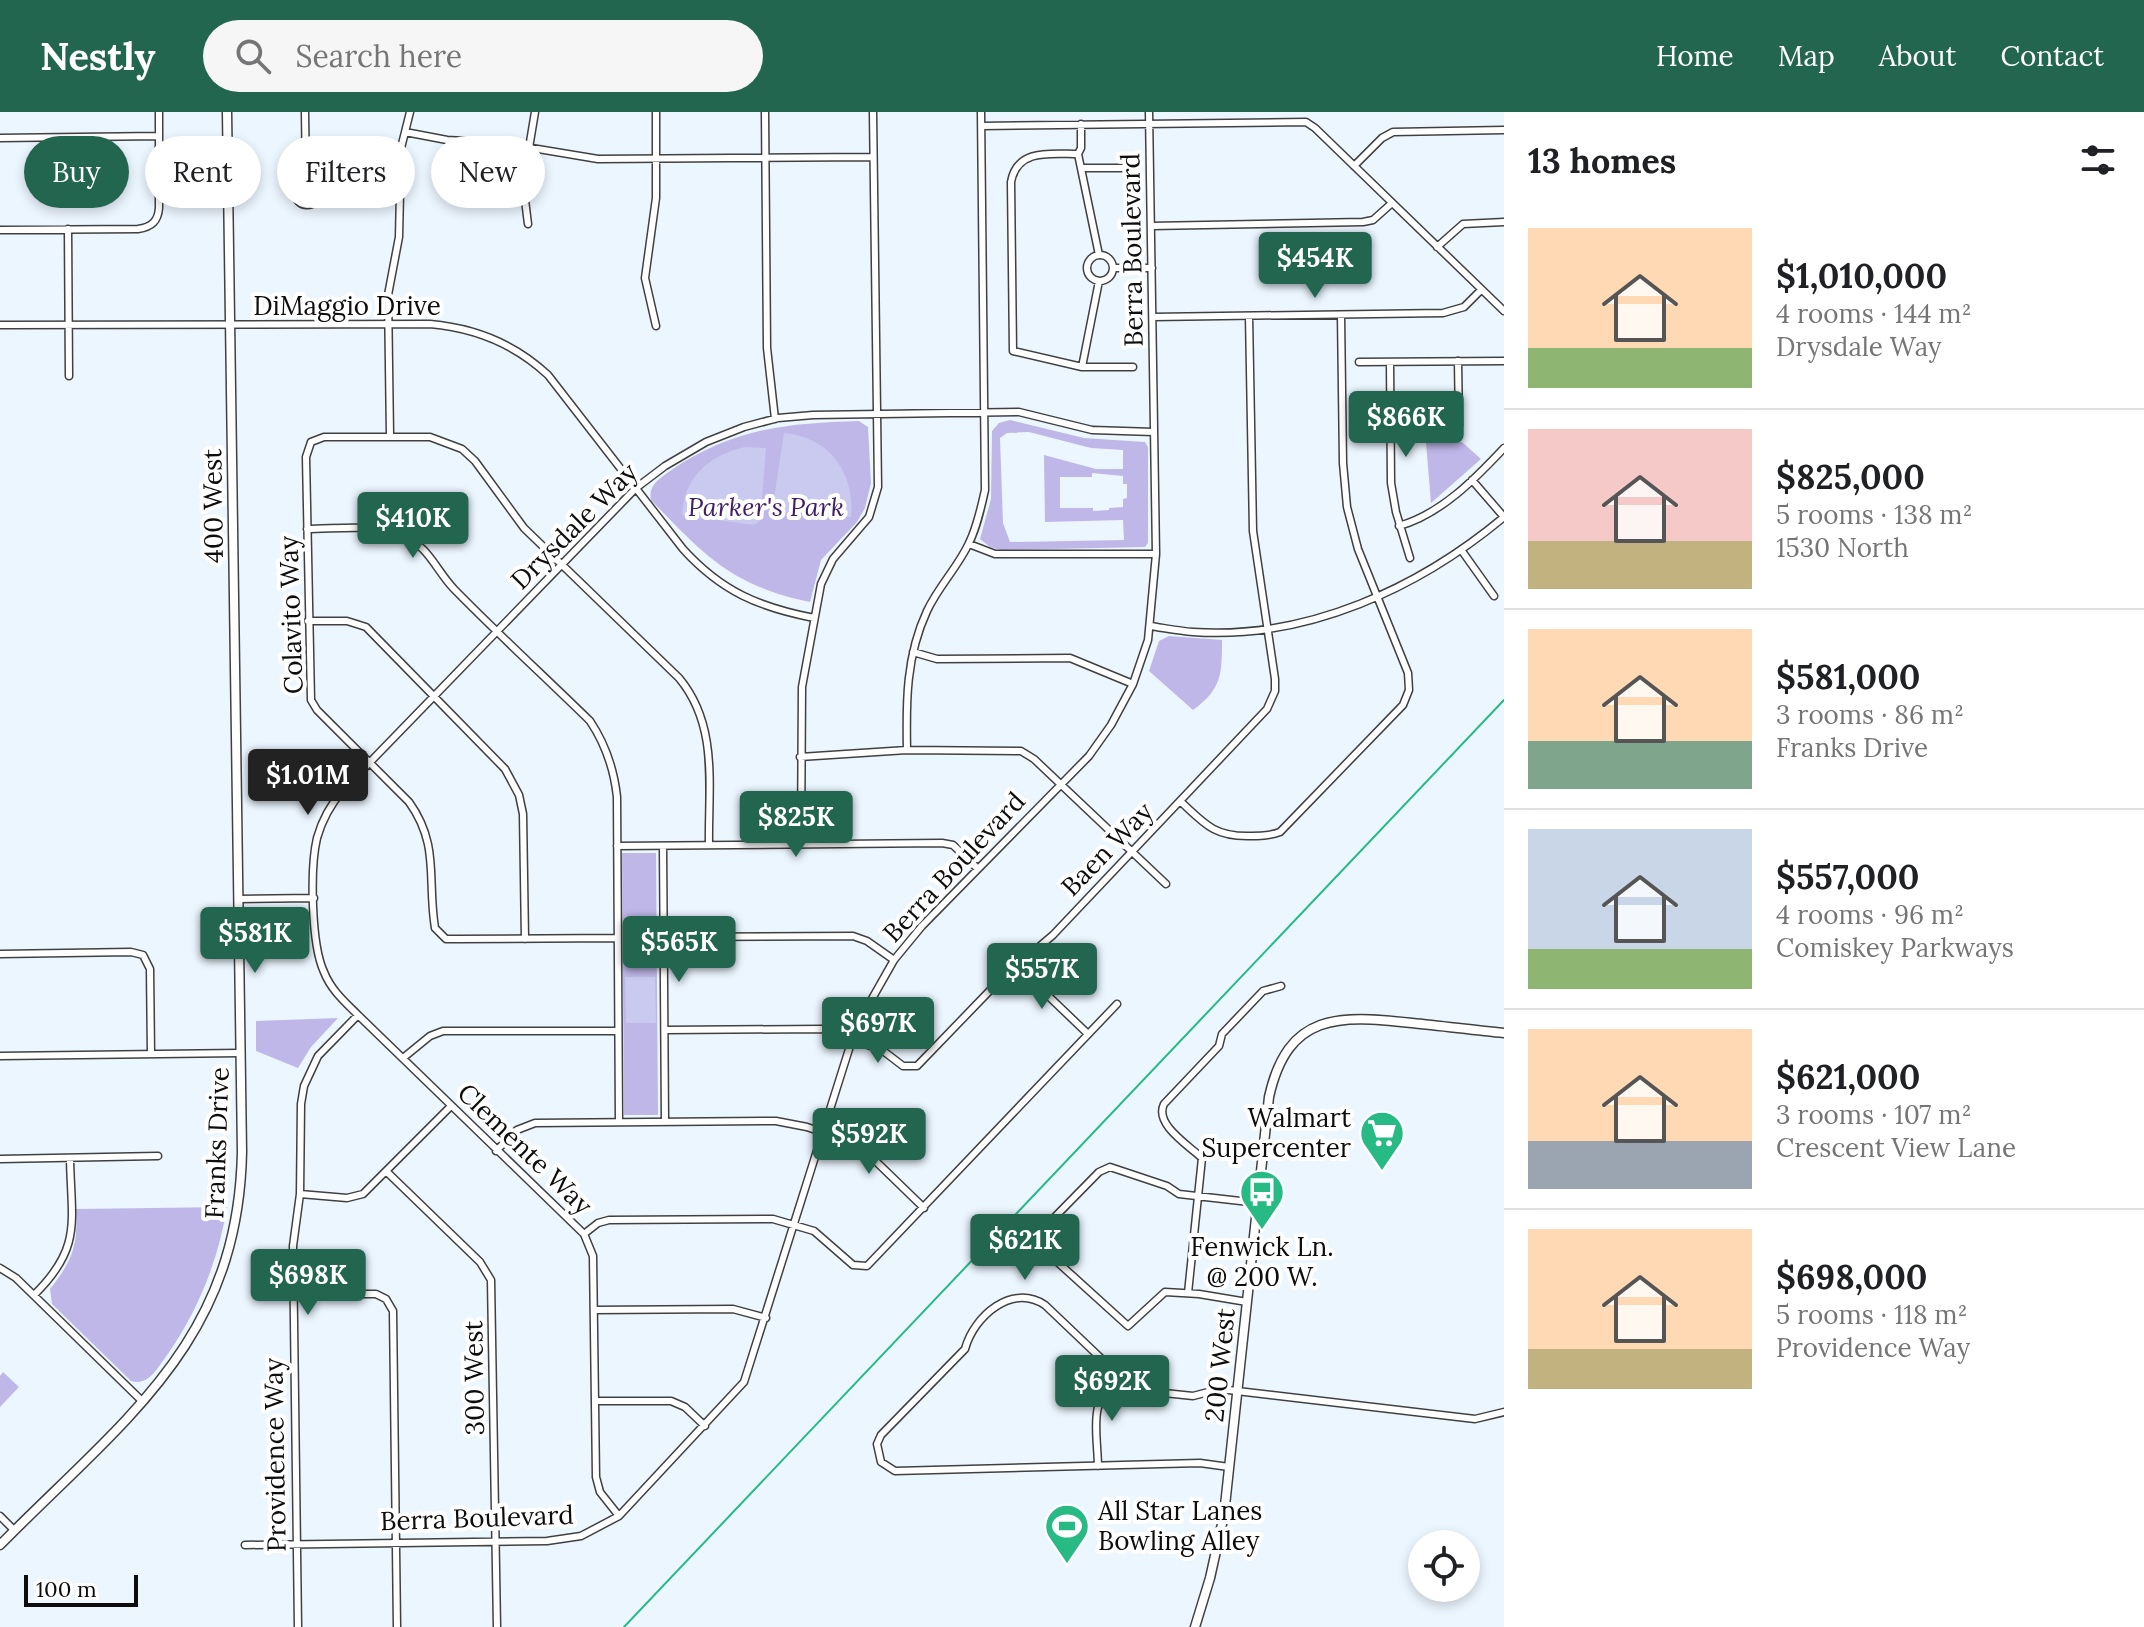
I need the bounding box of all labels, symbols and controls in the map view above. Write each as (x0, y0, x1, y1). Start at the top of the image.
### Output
search box (203, 20, 763, 92)
text: Nestly (40, 32, 155, 80)
icon: search (231, 34, 275, 78)
text: Search here (295, 37, 462, 75)
text: Home (1656, 38, 1734, 74)
text: Map (1778, 38, 1835, 74)
text: About (1879, 38, 1956, 74)
text: Contact (2000, 38, 2104, 74)
chip: Buy (24, 136, 129, 208)
chip: Rent (145, 136, 261, 208)
chip: Filters (277, 136, 415, 208)
chip: New (431, 136, 545, 208)
icon: filters (2076, 138, 2120, 182)
text: 13 homes (1528, 139, 1676, 182)
street label: Berra Boulevard (1113, 153, 1150, 347)
pin: $454K (1259, 232, 1371, 300)
text: $454K (1277, 241, 1353, 274)
text: $1,010,000 (1776, 254, 1947, 297)
icon: home (1592, 260, 1688, 356)
street label: DiMaggio Drive (253, 289, 441, 322)
text: 4 rooms · 144 m² (1776, 297, 1972, 330)
text: Drysdale Way (1776, 330, 1942, 363)
pin: $866K (1350, 391, 1462, 459)
text: $866K (1367, 400, 1445, 433)
street label: 400 West (195, 449, 230, 563)
street label: Drysdale Way (503, 455, 644, 596)
text: $825,000 (1776, 455, 1925, 498)
icon: home (1592, 461, 1688, 557)
park label: Parker's Park (688, 490, 844, 523)
pin: $410K (357, 492, 469, 560)
text: 5 rooms · 138 m² (1776, 498, 1973, 531)
text: $410K (375, 501, 451, 534)
text: 1530 North (1776, 531, 1909, 564)
street label: Colavito Way (271, 535, 310, 695)
text: $581,000 (1776, 655, 1920, 698)
icon: home (1592, 661, 1688, 757)
text: 3 rooms · 86 m² (1776, 698, 1964, 731)
text: Franks Drive (1776, 731, 1928, 764)
pin: $1.01M (243, 749, 373, 817)
text: $1.01M (266, 758, 350, 791)
street label: Berra Boulevard (876, 785, 1032, 949)
pin: $825K (740, 791, 852, 859)
street label: Baen Way (1054, 795, 1160, 903)
text: $825K (758, 800, 834, 833)
text: $557,000 (1776, 855, 1919, 898)
icon: home (1592, 861, 1688, 957)
text: 4 rooms · 96 m² (1776, 898, 1964, 931)
pin: $581K (199, 907, 311, 975)
text: $581K (218, 916, 292, 949)
pin: $565K (623, 916, 735, 984)
text: $565K (641, 925, 717, 958)
text: Comiskey Parkways (1776, 931, 2014, 964)
pin: $557K (986, 943, 1098, 1011)
text: $557K (1005, 952, 1079, 985)
pin: $697K (822, 997, 934, 1065)
text: $697K (840, 1006, 916, 1039)
text: $621,000 (1776, 1055, 1920, 1098)
icon: home (1592, 1061, 1688, 1157)
street label: Franks Drive (197, 1066, 236, 1220)
street label: Clemente Way (451, 1076, 600, 1221)
text: 3 rooms · 107 m² (1776, 1098, 1971, 1131)
place label: Walmart Supercenter (1201, 1101, 1352, 1164)
pin: $592K (813, 1108, 925, 1176)
supermarket icon: Walmart Supercenter (1358, 1109, 1406, 1172)
text: $592K (831, 1117, 907, 1150)
text: Crescent View Lane (1776, 1131, 2016, 1164)
bus stop icon: Fenwick Ln. @ 200 W. (1238, 1168, 1286, 1231)
pin: $621K (969, 1214, 1081, 1282)
text: $621K (988, 1223, 1062, 1256)
place label: Fenwick Ln. @ 200 W. (1190, 1230, 1334, 1293)
pin: $698K (252, 1249, 364, 1317)
text: $698,000 (1776, 1255, 1927, 1298)
text: $698K (269, 1258, 347, 1291)
icon: home (1592, 1261, 1688, 1357)
text: 5 rooms · 118 m² (1776, 1298, 1968, 1331)
street label: 200 West (1197, 1306, 1242, 1423)
street label: 300 West (456, 1320, 491, 1436)
text: Providence Way (1776, 1331, 1970, 1364)
pin: $692K (1056, 1355, 1168, 1423)
street label: Providence Way (256, 1357, 293, 1552)
text: $692K (1073, 1364, 1151, 1397)
place label: All Star Lanes Bowling Alley (1097, 1494, 1262, 1557)
street label: Berra Boulevard (380, 1498, 574, 1537)
sports icon: All Star Lanes Bowling Alley (1043, 1502, 1091, 1565)
map controls (1408, 1530, 1480, 1602)
button: locate (1408, 1530, 1480, 1602)
scale bar (24, 1571, 138, 1607)
text: 100 m (36, 1575, 97, 1603)

